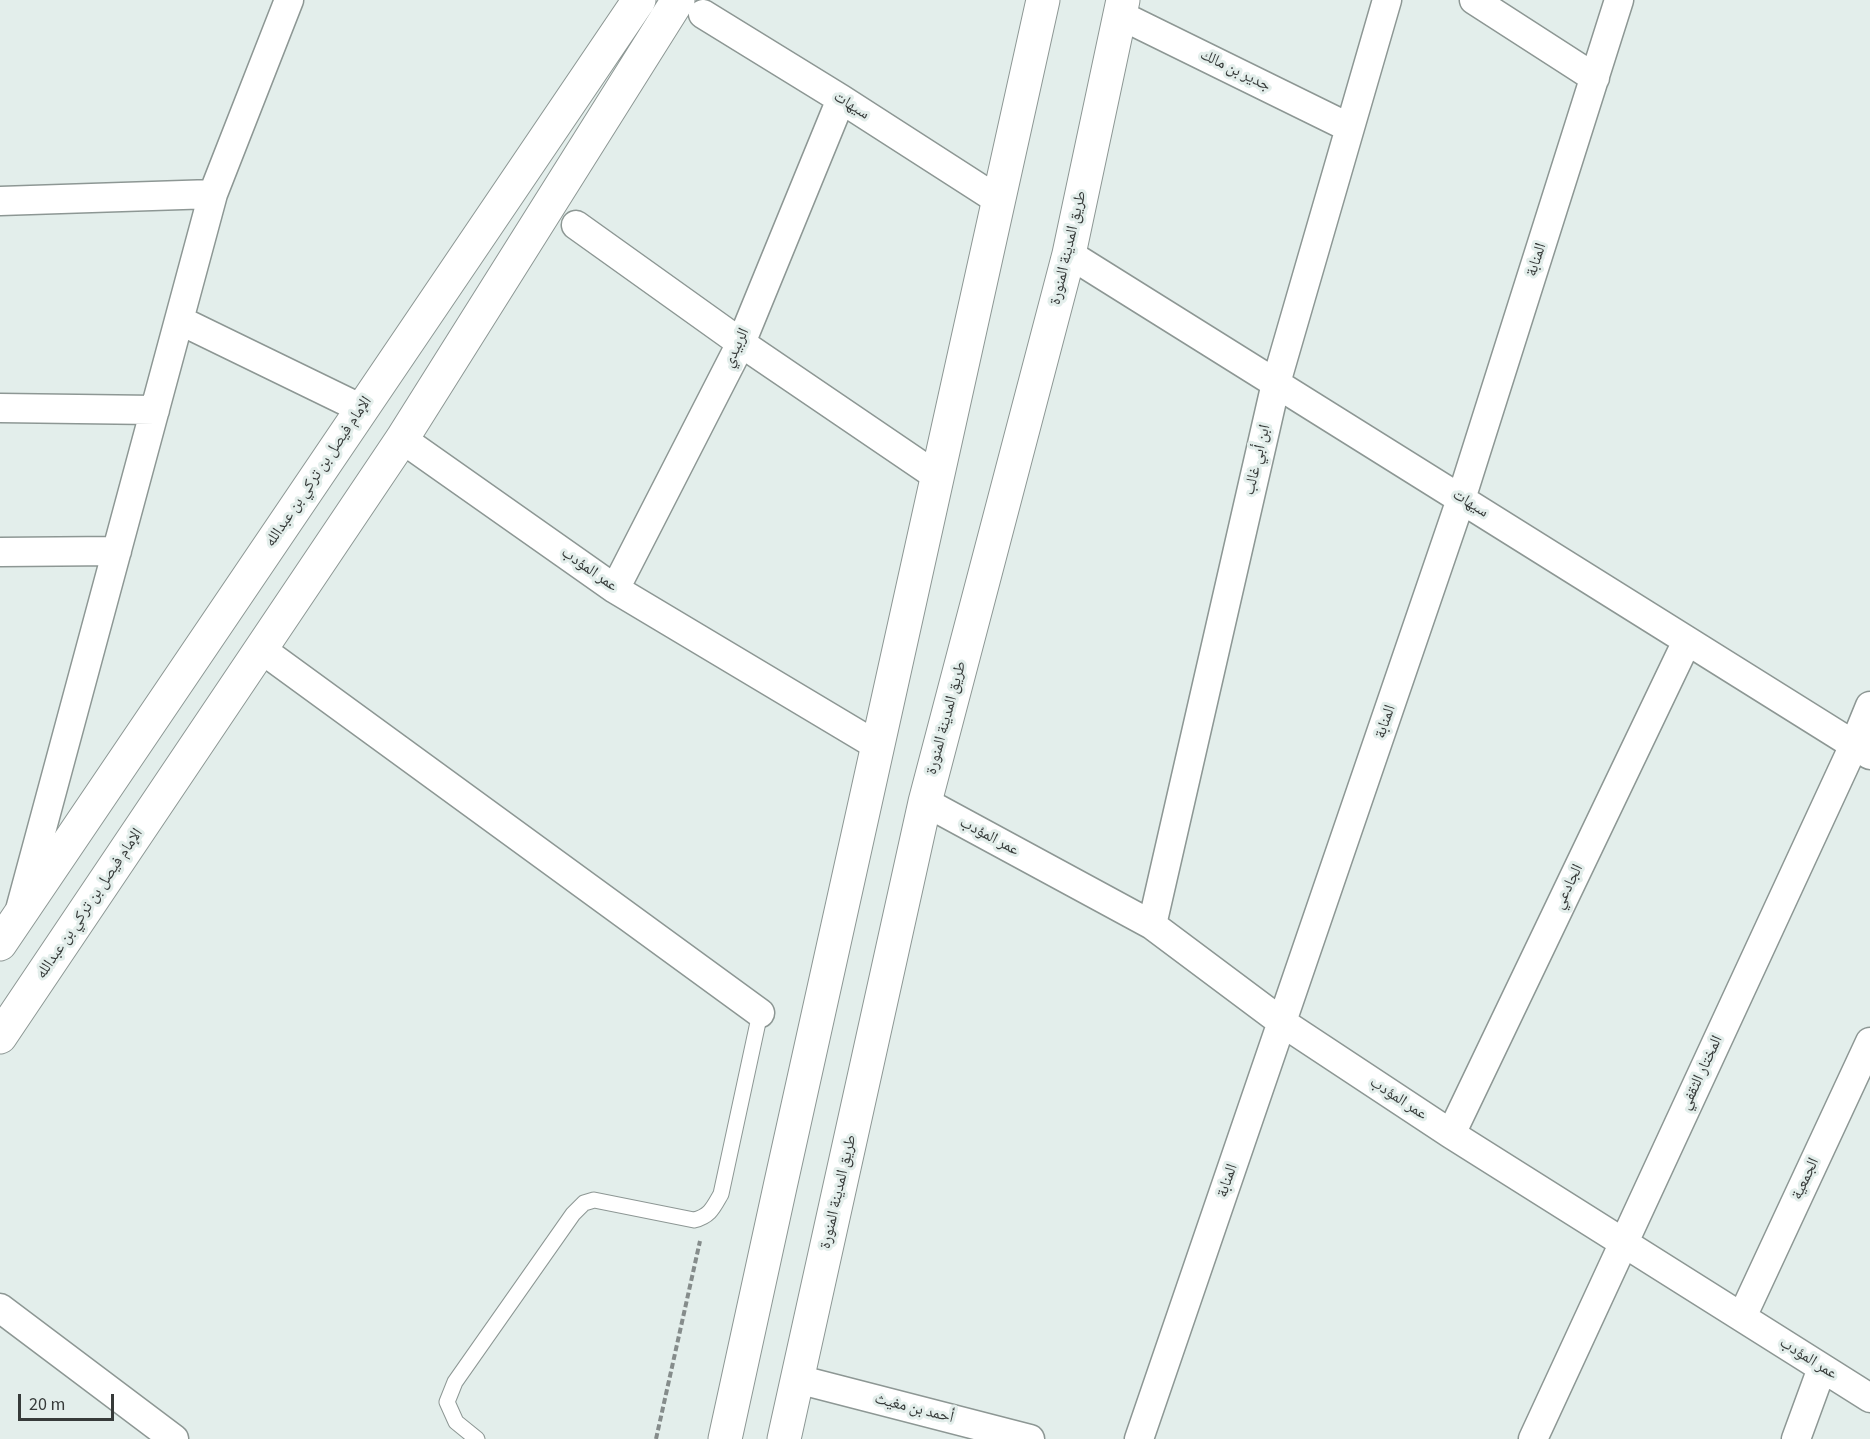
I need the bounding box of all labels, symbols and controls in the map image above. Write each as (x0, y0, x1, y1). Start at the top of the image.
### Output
street label: جدير بن مالك (1196, 46, 1274, 96)
street label: سيهات (829, 88, 873, 124)
street label: طريق المدينة المنورة (1047, 189, 1091, 307)
street label: المنابة (1523, 241, 1551, 279)
street label: الربيدي (720, 325, 754, 371)
street label: الإمام فيصل بن تركي بن عبدالله (261, 393, 377, 551)
street label: ابن أبي غالب (1241, 423, 1275, 497)
street label: سيهات (1448, 486, 1492, 522)
street label: عمر المؤدب (557, 544, 621, 596)
street label: طريق المدينة المنورة (923, 659, 971, 777)
street label: المنابة (1371, 703, 1401, 741)
street label: عمر المؤدب (956, 813, 1022, 861)
street label: الإمام فيصل بن تركي بن عبدالله (32, 825, 148, 983)
street label: الجادعي (1550, 861, 1588, 913)
street label: المختار الثقفي (1676, 1033, 1728, 1113)
street label: عمر المؤدب (1366, 1073, 1430, 1125)
street label: طريق المدينة المنورة (817, 1133, 861, 1251)
street label: الجمعية (1788, 1155, 1824, 1203)
street label: المنابة (1213, 1162, 1243, 1200)
street label: عمر المؤدب (1776, 1334, 1840, 1384)
scale bar (21, 1382, 117, 1420)
street label: أحمد بن مغيث (872, 1390, 956, 1428)
text: 20 m (29, 1392, 65, 1417)

